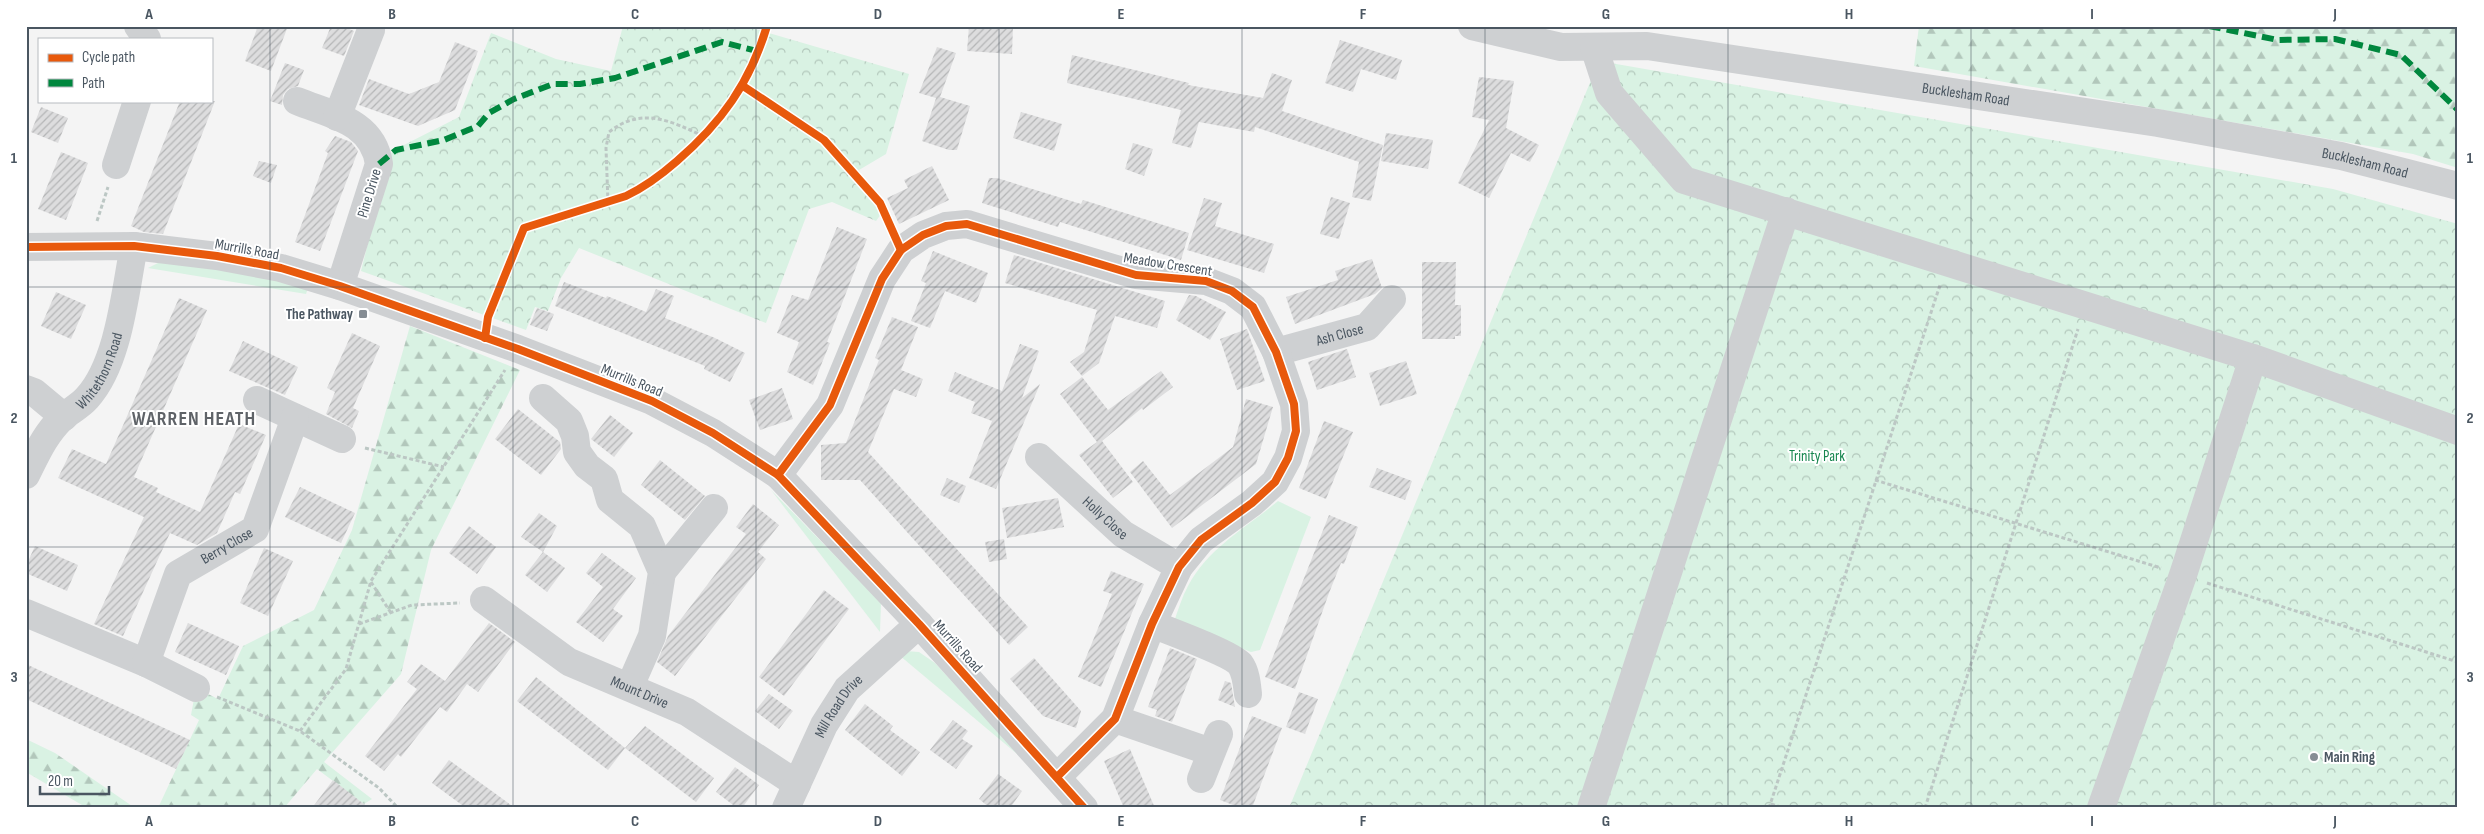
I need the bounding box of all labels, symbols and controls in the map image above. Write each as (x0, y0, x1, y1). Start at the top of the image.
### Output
text: A (144, 5, 153, 24)
text: B (388, 5, 396, 24)
text: C (631, 5, 639, 24)
text: D (874, 5, 882, 24)
text: E (1118, 5, 1125, 24)
text: F (1360, 5, 1367, 24)
text: G (1602, 5, 1610, 24)
text: H (1845, 5, 1853, 24)
text: I (2090, 5, 2094, 24)
text: J (2332, 5, 2337, 24)
legend (38, 38, 212, 102)
text: Cycle path (82, 48, 135, 67)
text: Path (82, 74, 105, 93)
street label: Bucklesham Road (1921, 79, 2011, 111)
street label: Bucklesham Road (2320, 144, 2410, 183)
text: 1 (11, 149, 18, 168)
text: 1 (2467, 149, 2474, 168)
street label: Pine Drive (353, 166, 386, 220)
street label: Murrills Road (213, 234, 281, 264)
street label: Meadow Crescent (1122, 248, 1214, 281)
place label: The Pathway (286, 305, 354, 324)
marker: The Pathway (357, 308, 369, 320)
street label: Ash Close (1313, 319, 1366, 351)
street label: Whitethorn Road (72, 331, 127, 414)
street label: Murrills Road (598, 359, 665, 401)
district label: WARREN HEATH (132, 407, 256, 431)
text: 2 (10, 409, 18, 428)
text: 2 (2466, 409, 2474, 428)
park label: Trinity Park (1789, 447, 1845, 466)
street label: Holly Close (1078, 492, 1131, 545)
street label: Berry Close (197, 523, 257, 569)
street label: Murrills Road (929, 616, 986, 677)
text: 3 (10, 668, 18, 687)
text: 3 (2466, 668, 2474, 687)
street label: Mill Road Drive (810, 670, 867, 741)
street label: Mount Drive (608, 672, 671, 713)
place label: Main Ring (2324, 748, 2376, 767)
marker: Main Ring (2308, 751, 2320, 763)
scale bar (40, 764, 109, 796)
text: 20 m (48, 772, 73, 791)
text: A (144, 812, 153, 831)
text: B (388, 812, 396, 831)
text: C (631, 812, 639, 831)
text: D (874, 812, 882, 831)
text: E (1118, 812, 1125, 831)
text: F (1360, 812, 1367, 831)
text: G (1602, 812, 1610, 831)
text: H (1845, 812, 1853, 831)
text: I (2090, 812, 2094, 831)
text: J (2332, 812, 2337, 831)

